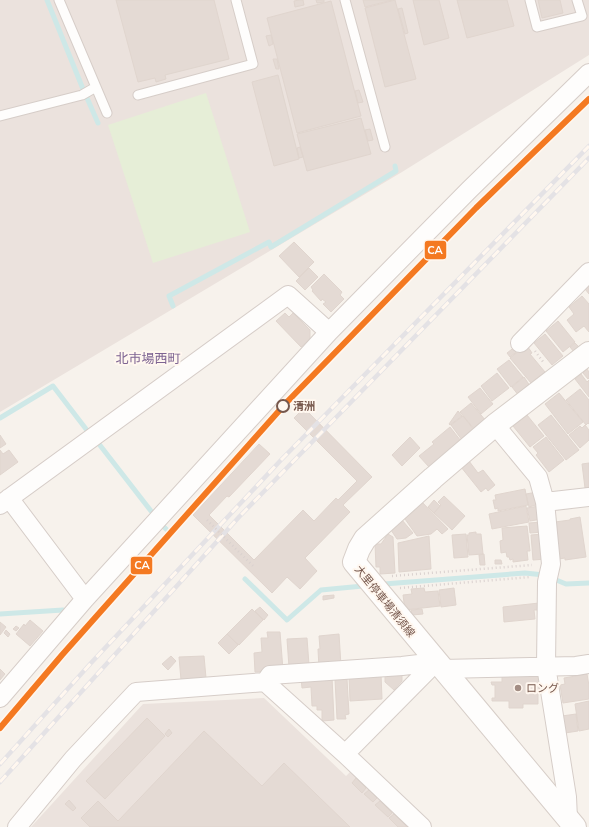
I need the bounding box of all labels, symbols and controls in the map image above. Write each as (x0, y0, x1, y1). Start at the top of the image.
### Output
line badge: CA (424, 240, 447, 260)
text: CA (427, 243, 444, 257)
district label: 北市場西町 (115, 350, 181, 366)
marker: 清洲 (276, 399, 290, 413)
place label: 清洲 (293, 399, 315, 413)
line badge: CA (130, 556, 153, 575)
text: CA (134, 558, 151, 572)
street label: 大里停車場清須線 (352, 562, 418, 640)
place label: ロング (526, 681, 559, 695)
marker: ロング (513, 683, 523, 693)

